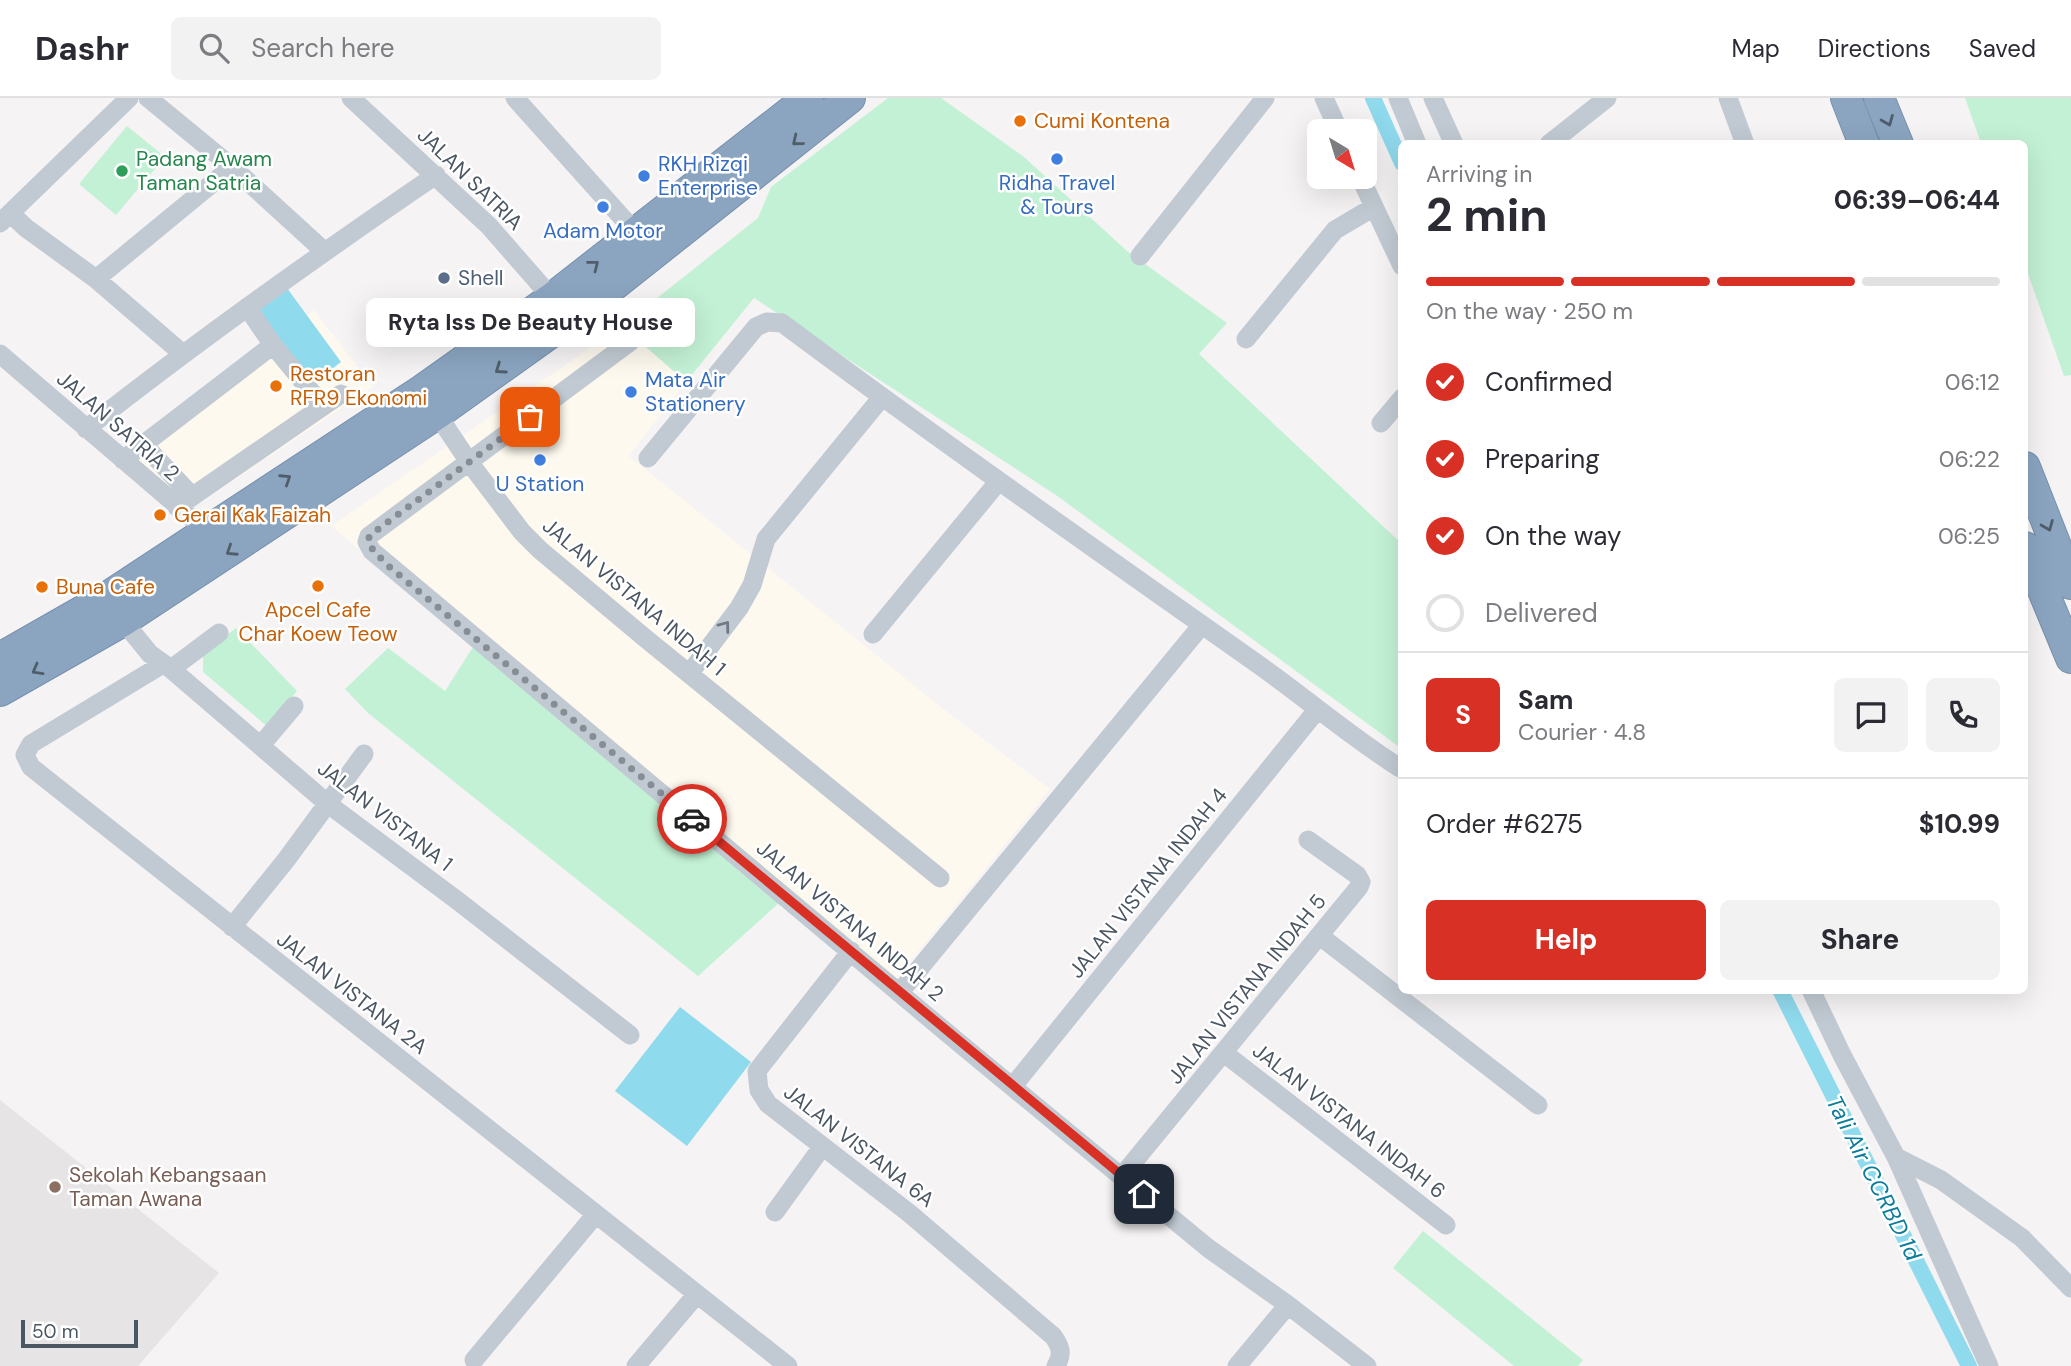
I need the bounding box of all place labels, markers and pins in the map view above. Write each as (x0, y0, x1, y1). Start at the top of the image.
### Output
place label: Cumi Kontena (1034, 107, 1170, 135)
marker: Cumi Kontena (1012, 113, 1028, 129)
place label: Padang Awam Taman Satria (136, 145, 272, 197)
place label: RKH Rizqi Enterprise (658, 150, 758, 202)
marker: Ridha Travel & Tours (1049, 151, 1065, 167)
marker: Padang Awam Taman Satria (114, 163, 130, 179)
marker: RKH Rizqi Enterprise (636, 168, 652, 184)
place label: Ridha Travel & Tours (999, 169, 1115, 221)
marker: Adam Motor (595, 199, 611, 215)
place label: Adam Motor (543, 217, 663, 245)
place label: Shell (458, 264, 504, 292)
marker: Shell (436, 270, 452, 286)
callout: Ryta Iss De Beauty House (365, 298, 694, 347)
place label: Restoran RFR9 Ekonomi (290, 360, 427, 412)
place label: Mata Air Stationery (645, 366, 746, 418)
marker: Restoran RFR9 Ekonomi (268, 378, 284, 394)
marker: Mata Air Stationery (623, 384, 639, 400)
pin (500, 387, 560, 447)
marker: U Station (532, 452, 548, 468)
place label: U Station (496, 470, 584, 498)
place label: Gerai Kak Faizah (174, 501, 331, 529)
marker: Gerai Kak Faizah (152, 507, 168, 523)
place label: Buna Cafe (56, 573, 155, 601)
marker: Apcel Cafe Char Koew Teow (310, 578, 326, 594)
marker: Buna Cafe (34, 579, 50, 595)
place label: Apcel Cafe Char Koew Teow (239, 596, 397, 648)
place label: Sekolah Kebangsaan Taman Awana (69, 1161, 266, 1213)
pin (1114, 1164, 1174, 1224)
marker: Sekolah Kebangsaan Taman Awana (47, 1179, 63, 1195)

